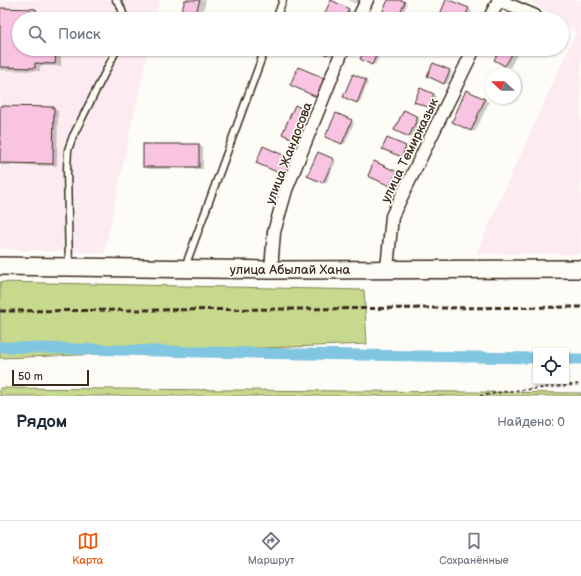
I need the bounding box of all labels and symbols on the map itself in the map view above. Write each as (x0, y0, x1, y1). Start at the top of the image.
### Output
north arrow (485, 68, 521, 104)
street label: улица Темирказык (378, 95, 442, 205)
street label: улица Жандосова (262, 100, 316, 207)
street label: улица Абылай Хана (230, 262, 351, 278)
scale bar (12, 368, 89, 387)

